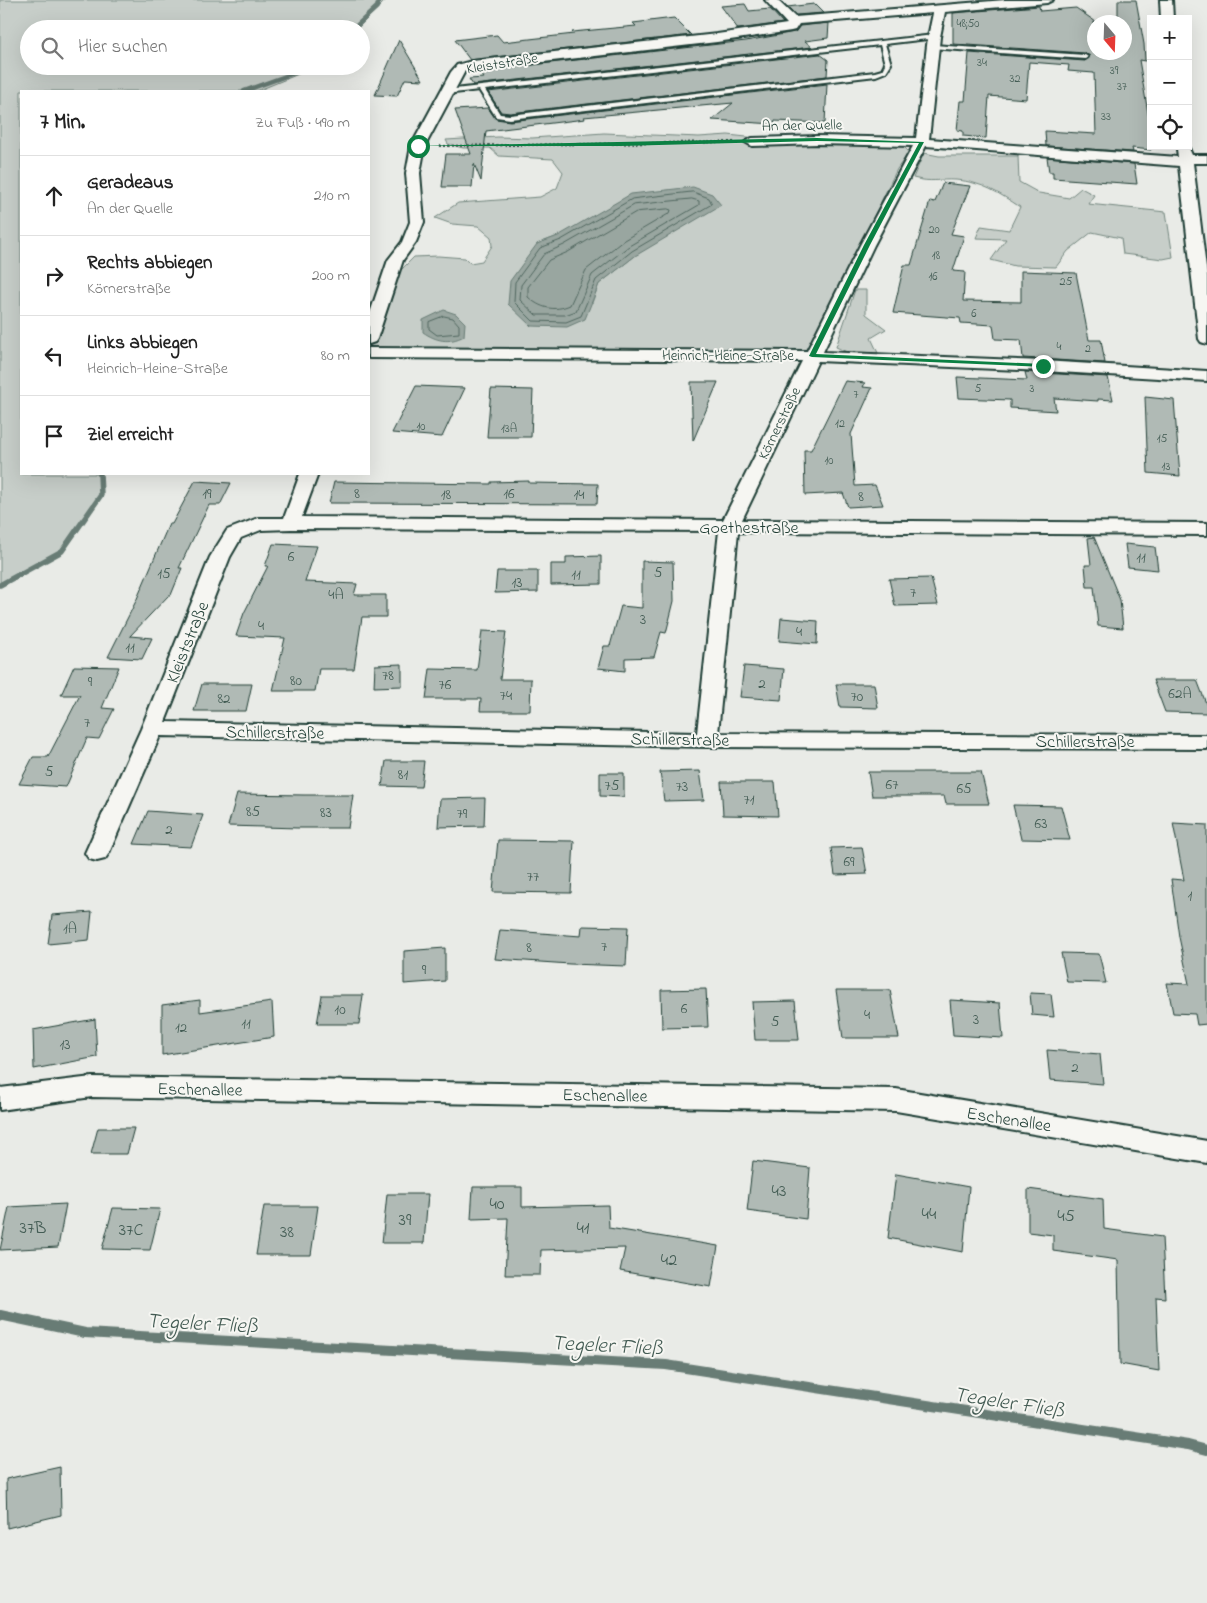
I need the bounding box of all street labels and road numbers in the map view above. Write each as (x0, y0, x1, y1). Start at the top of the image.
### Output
street label: Kleiststraße (465, 47, 540, 80)
street label: An der Quelle (762, 114, 843, 138)
street label: Heinrich-Heine-Straße (662, 345, 794, 367)
street label: Körnerstraße (753, 383, 807, 464)
street label: Goethestraße (699, 516, 800, 542)
street label: Kleiststraße (161, 597, 217, 688)
street label: Schillerstraße (225, 720, 326, 748)
street label: Schillerstraße (630, 727, 731, 755)
street label: Schillerstraße (1035, 730, 1135, 756)
street label: Eschenallee (157, 1077, 244, 1105)
street label: Eschenallee (562, 1083, 649, 1111)
street label: Eschenallee (964, 1101, 1054, 1141)

